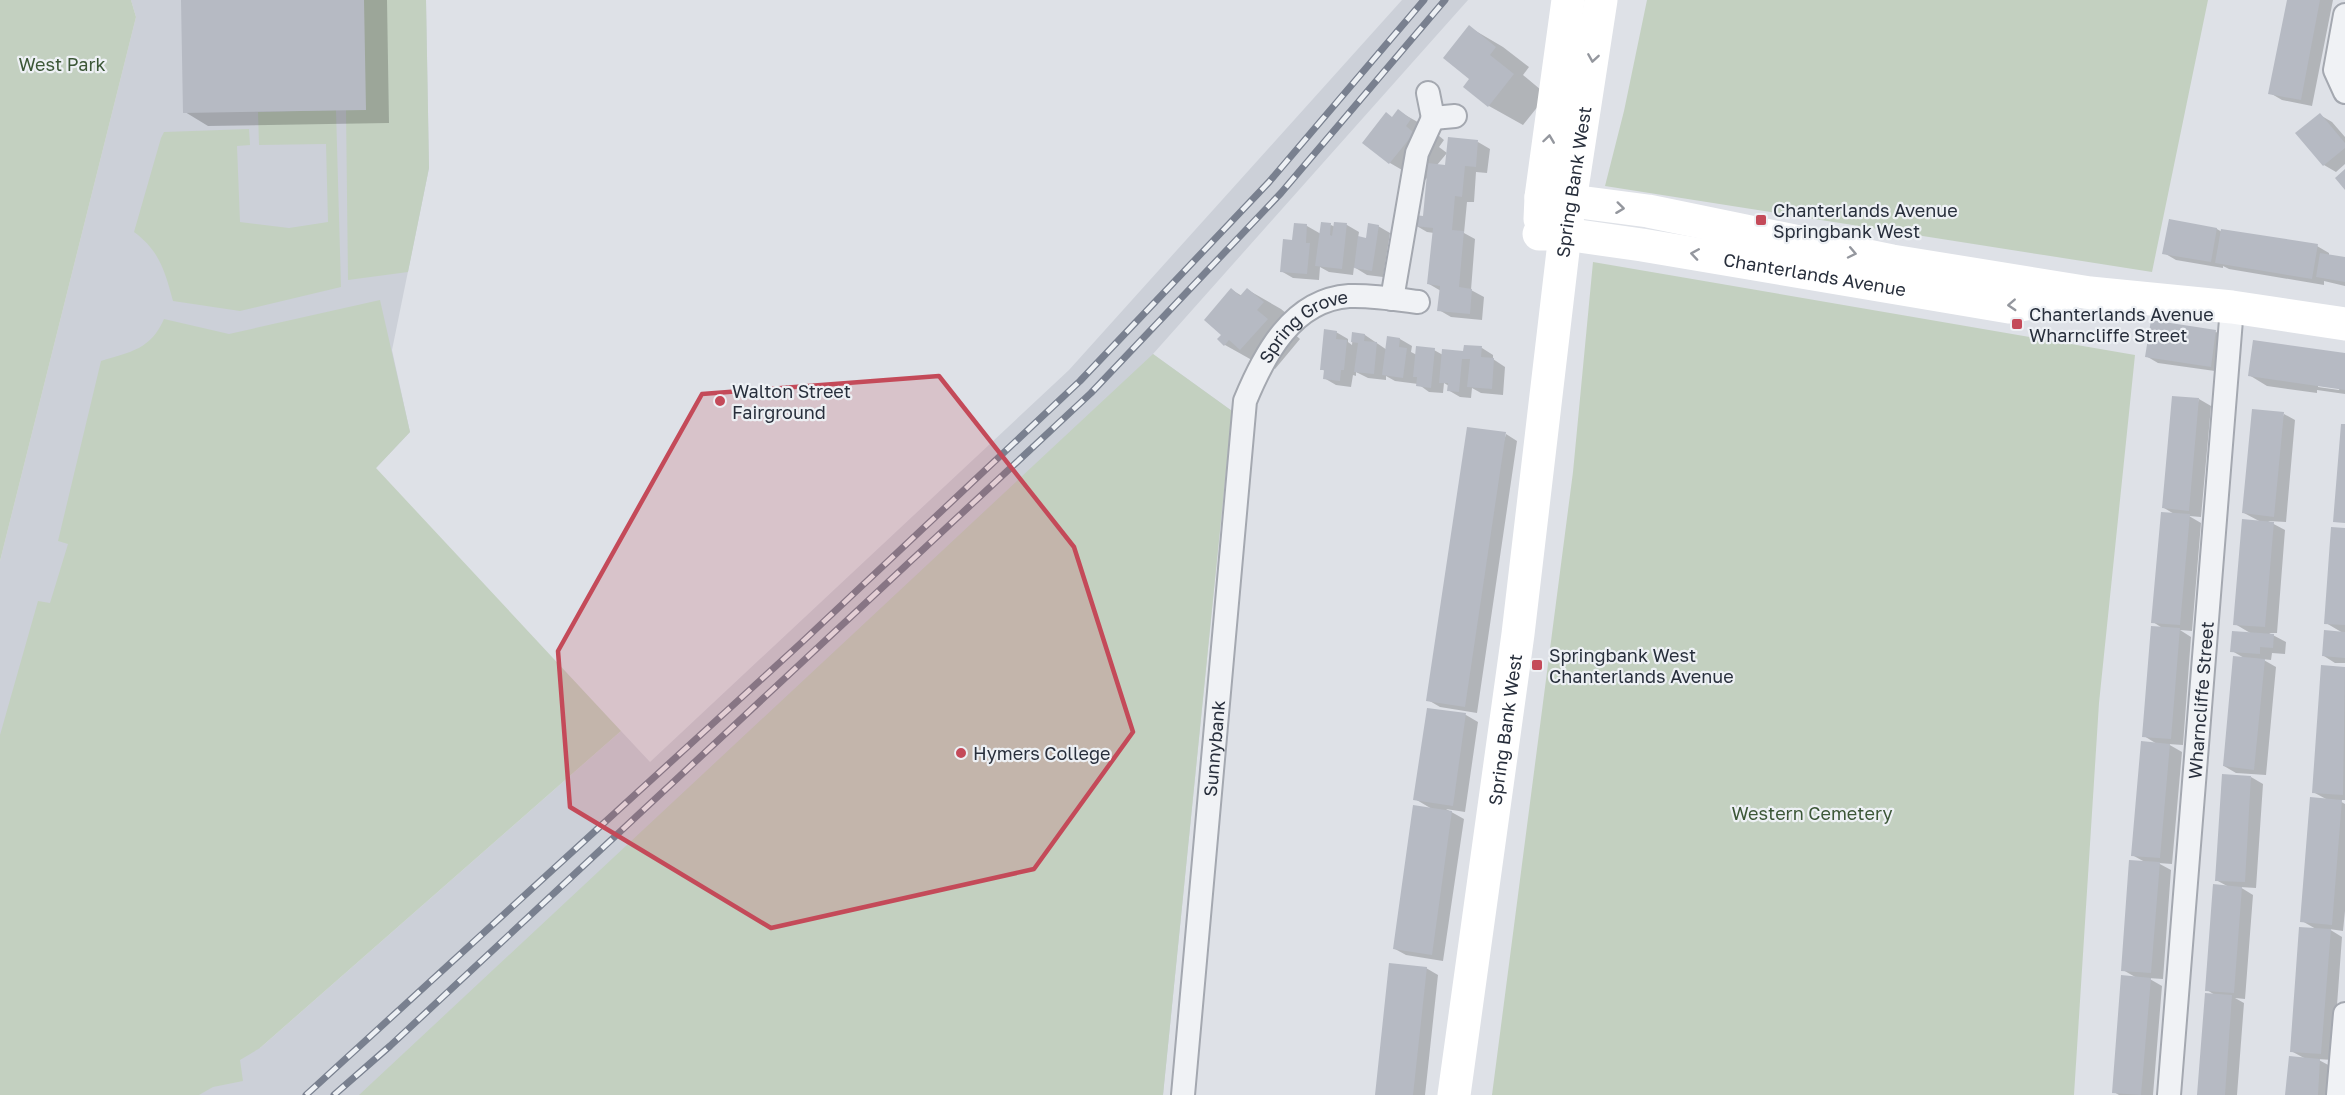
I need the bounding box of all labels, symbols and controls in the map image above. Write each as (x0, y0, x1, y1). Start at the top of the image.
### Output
park label: West Park (18, 53, 106, 75)
one-way arrow (1587, 53, 1599, 62)
street label: Spring Bank West (1551, 105, 1596, 259)
one-way arrow (1543, 134, 1555, 143)
place label: Chanterlands Avenue Springbank West (1773, 199, 1958, 242)
one-way arrow (1615, 201, 1625, 214)
marker: Chanterlands Avenue Springbank West (1754, 213, 1768, 227)
one-way arrow (1847, 246, 1857, 259)
street label: Chanterlands Avenue (1722, 248, 1908, 300)
one-way arrow (1691, 249, 1700, 261)
street label: Spring Grove (1254, 285, 1349, 367)
one-way arrow (2007, 299, 2016, 312)
place label: Chanterlands Avenue Wharncliffe Street (2029, 303, 2214, 346)
marker: Chanterlands Avenue Wharncliffe Street (2010, 317, 2024, 331)
place label: Walton Street Fairground (732, 380, 851, 423)
marker: Walton Street Fairground (713, 394, 727, 408)
street label: Wharncliffe Street (2183, 620, 2218, 780)
place label: Springbank West Chanterlands Avenue (1549, 644, 1734, 687)
street label: Spring Bank West (1483, 652, 1526, 807)
marker: Springbank West Chanterlands Avenue (1530, 658, 1544, 672)
street label: Sunnybank (1199, 699, 1229, 798)
place label: Hymers College (973, 742, 1111, 764)
marker: Hymers College (954, 746, 968, 760)
park label: Western Cemetery (1731, 802, 1893, 824)

